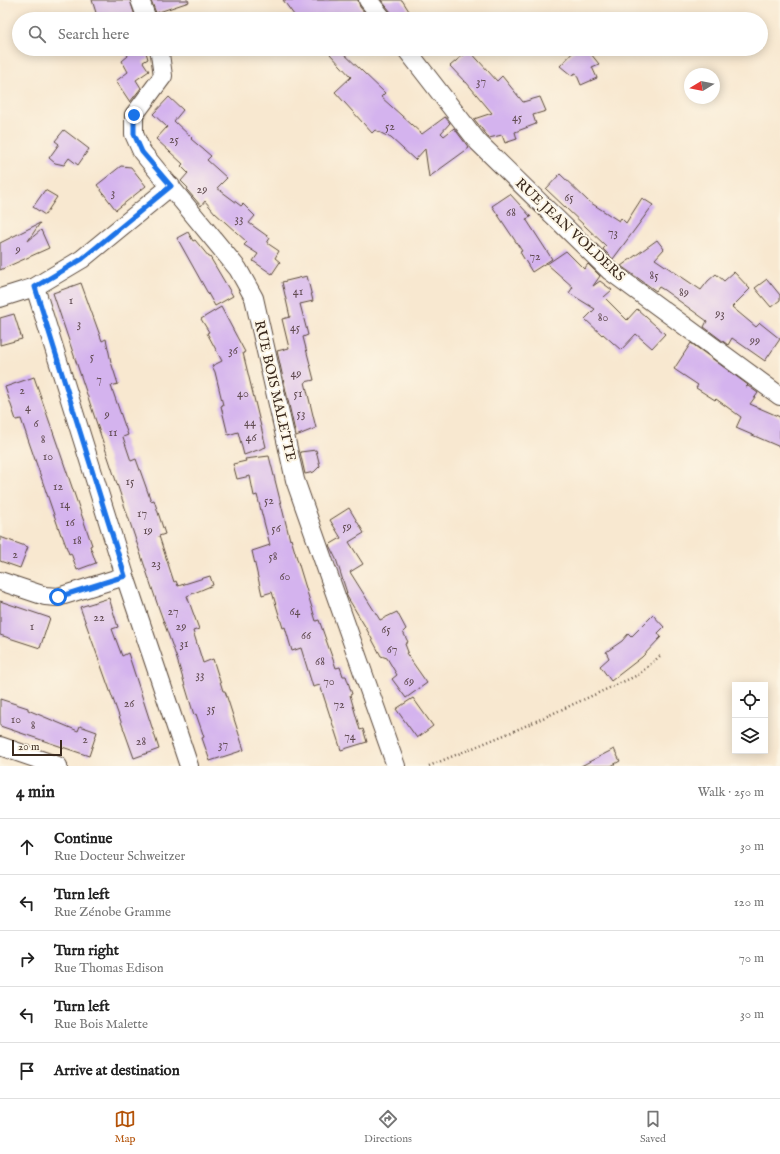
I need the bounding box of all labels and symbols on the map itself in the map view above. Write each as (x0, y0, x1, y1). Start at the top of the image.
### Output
north arrow (684, 68, 720, 104)
house number: 37 (476, 74, 486, 89)
route end (125, 106, 143, 124)
house number: 45 (512, 110, 523, 125)
house number: 52 (385, 119, 395, 134)
house number: 25 (169, 132, 180, 147)
street label: RUE JEAN VOLDERS (511, 174, 629, 286)
house number: 29 (197, 182, 207, 197)
house number: 3 (111, 185, 115, 200)
house number: 65 (564, 190, 574, 205)
house number: 68 (506, 205, 516, 220)
house number: 33 (235, 211, 243, 226)
house number: 73 (608, 225, 618, 240)
house number: 9 (14, 242, 21, 257)
house number: 72 (529, 249, 541, 264)
house number: 85 (649, 268, 659, 283)
house number: 41 (293, 284, 303, 299)
house number: 89 (679, 285, 689, 300)
house number: 1 (69, 293, 73, 308)
house number: 93 (714, 306, 725, 321)
house number: 80 (598, 310, 608, 325)
house number: 3 (77, 316, 81, 331)
street label: RUE BOIS MALETTE (250, 319, 300, 464)
house number: 45 (290, 320, 301, 335)
house number: 99 (749, 333, 760, 348)
house number: 36 (228, 343, 239, 358)
house number: 5 (90, 349, 95, 364)
house number: 49 (290, 366, 302, 381)
house number: 7 (96, 372, 102, 387)
house number: 2 (19, 383, 25, 398)
house number: 40 (237, 386, 249, 401)
house number: 51 (294, 386, 302, 401)
house number: 4 (25, 400, 31, 415)
house number: 53 (297, 406, 305, 421)
house number: 9 (103, 407, 110, 422)
house number: 44 (244, 415, 256, 430)
house number: 6 (33, 416, 39, 431)
house number: 11 (109, 425, 117, 440)
house number: 46 (246, 430, 257, 445)
house number: 8 (41, 432, 46, 447)
house number: 10 (43, 449, 53, 464)
house number: 15 (126, 474, 135, 489)
house number: 12 (53, 479, 63, 494)
house number: 52 (264, 493, 274, 508)
house number: 14 (60, 497, 70, 512)
house number: 17 (137, 506, 147, 521)
house number: 16 (65, 515, 76, 530)
house number: 59 (342, 519, 352, 534)
house number: 56 (271, 521, 282, 536)
house number: 19 (143, 523, 153, 538)
house number: 18 (72, 533, 82, 548)
house number: 2 (12, 547, 18, 562)
house number: 58 (268, 549, 278, 564)
house number: 23 (151, 556, 161, 571)
house number: 60 (280, 569, 291, 584)
route start (49, 588, 67, 606)
house number: 27 (167, 604, 179, 619)
house number: 64 (290, 604, 301, 619)
house number: 22 (93, 610, 105, 625)
house number: 1 (30, 619, 34, 634)
house number: 29 (176, 619, 186, 634)
house number: 65 (381, 622, 391, 637)
house number: 66 (301, 628, 312, 643)
house number: 31 (180, 636, 188, 651)
house number: 67 (387, 642, 397, 657)
house number: 68 (315, 654, 325, 669)
house number: 33 (196, 667, 204, 682)
house number: 70 (323, 674, 335, 689)
house number: 69 (404, 674, 414, 689)
house number: 26 (124, 696, 135, 711)
house number: 72 (333, 697, 345, 712)
house number: 35 (207, 701, 216, 716)
house number: 10 (11, 712, 21, 727)
house number: 8 (31, 718, 36, 733)
house number: 74 (344, 729, 356, 744)
house number: 2 (82, 732, 88, 747)
house number: 28 (136, 734, 146, 749)
house number: 37 (218, 737, 228, 752)
scale bar (12, 738, 62, 757)

